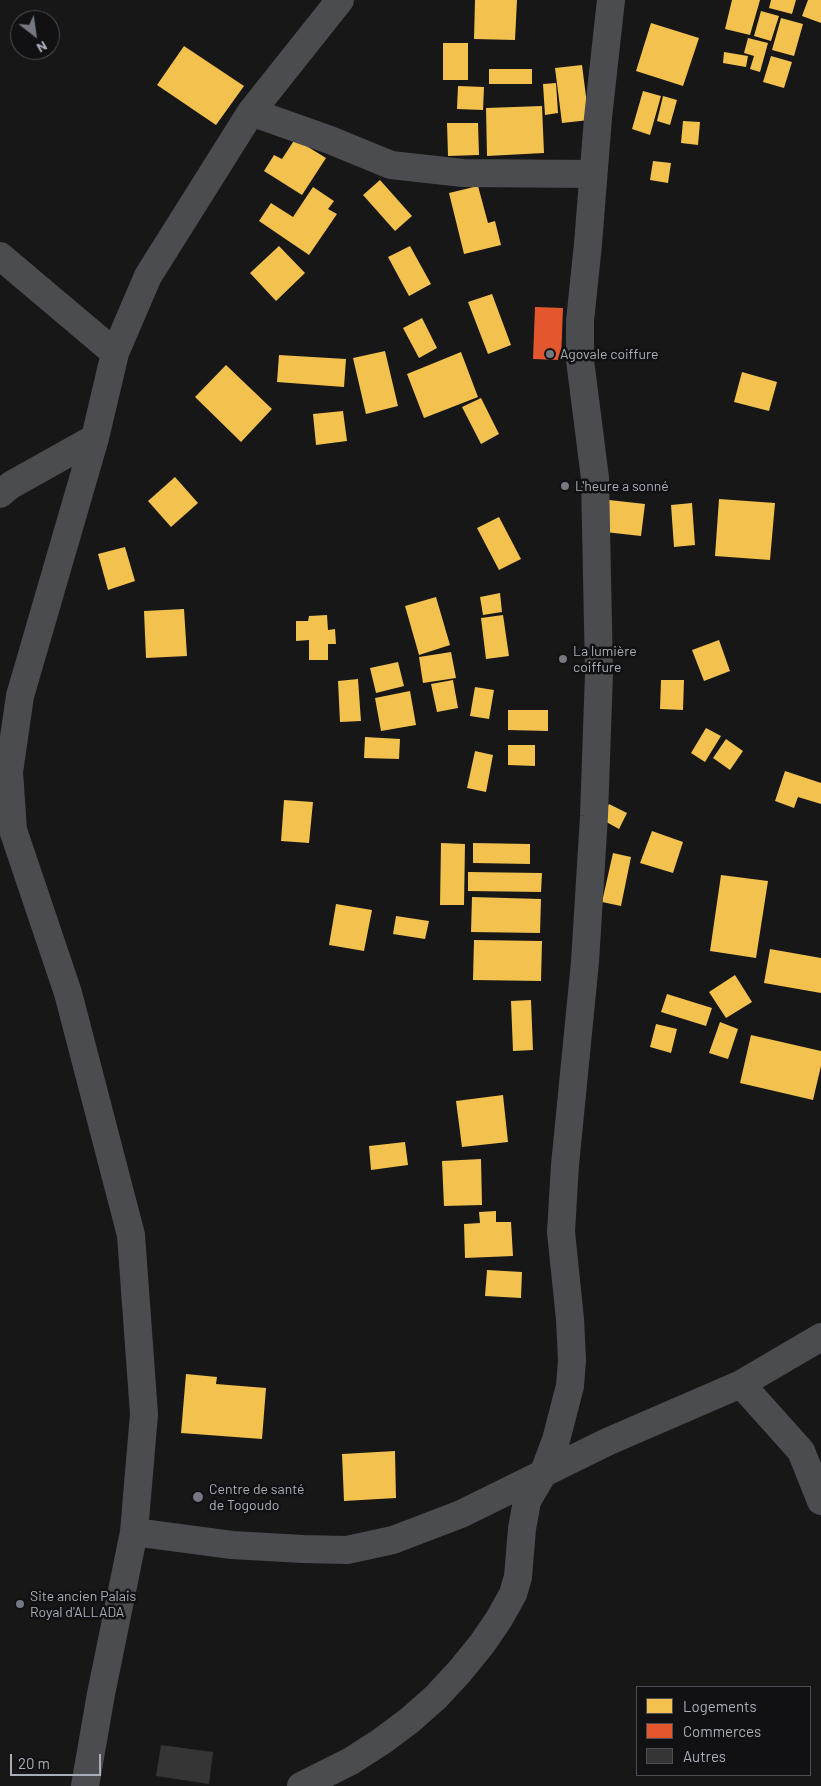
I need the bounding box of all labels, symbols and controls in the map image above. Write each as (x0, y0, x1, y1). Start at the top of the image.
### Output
north arrow (10, 10, 60, 60)
text: N (34, 38, 51, 57)
place label: Agovale coiffure (560, 346, 659, 362)
marker: Agovale coiffure (544, 348, 556, 360)
place label: L'heure a sonné (575, 478, 669, 494)
marker: L'heure a sonné (559, 480, 571, 492)
place label: La lumière coiffure (573, 643, 637, 676)
marker: La lumière coiffure (557, 653, 569, 665)
place label: Centre de santé de Togoudo (209, 1481, 305, 1514)
marker: Centre de santé de Togoudo (191, 1490, 205, 1504)
place label: Site ancien Palais Royal d'ALLADA (30, 1588, 136, 1620)
marker: Site ancien Palais Royal d'ALLADA (14, 1598, 26, 1610)
legend (636, 1686, 811, 1776)
text: Logements (683, 1697, 757, 1715)
text: Commerces (683, 1722, 761, 1740)
scale bar (12, 1744, 104, 1776)
text: Autres (683, 1747, 726, 1765)
text: 20 m (18, 1754, 50, 1772)

